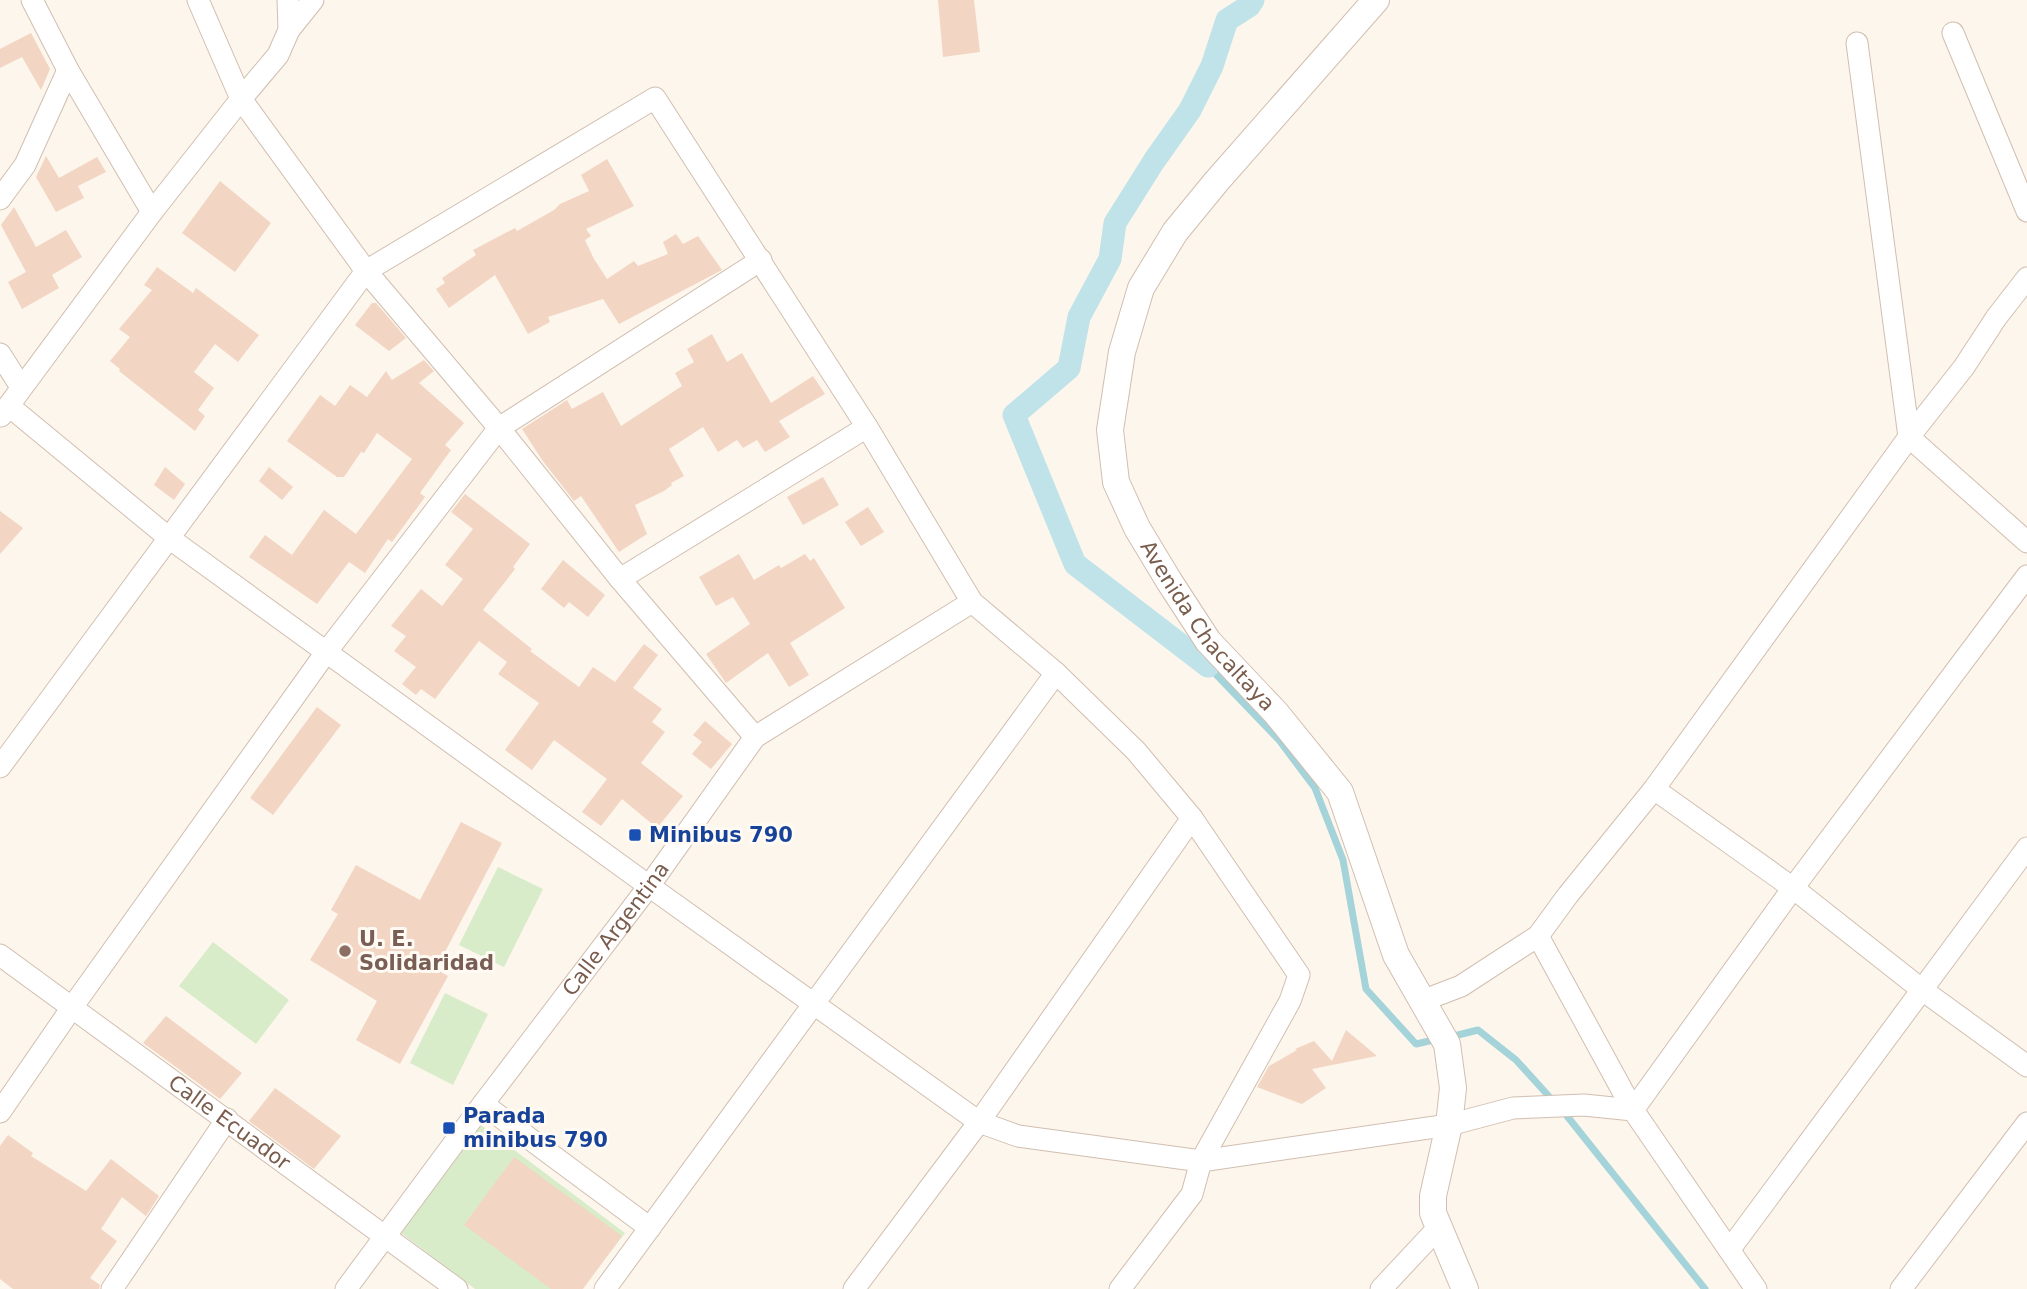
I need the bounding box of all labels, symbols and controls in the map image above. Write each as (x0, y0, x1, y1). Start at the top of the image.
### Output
street label: Avenida Chacaltaya (1135, 536, 1280, 716)
place label: Minibus 790 (649, 823, 793, 847)
marker: Minibus 790 (627, 827, 643, 843)
street label: Calle Argentina (558, 857, 674, 1001)
place label: U. E. Solidaridad (359, 927, 494, 975)
marker: U. E. Solidaridad (337, 943, 353, 959)
street label: Calle Ecuador (164, 1070, 295, 1175)
place label: Parada minibus 790 (463, 1104, 608, 1152)
marker: Parada minibus 790 (441, 1120, 457, 1136)

